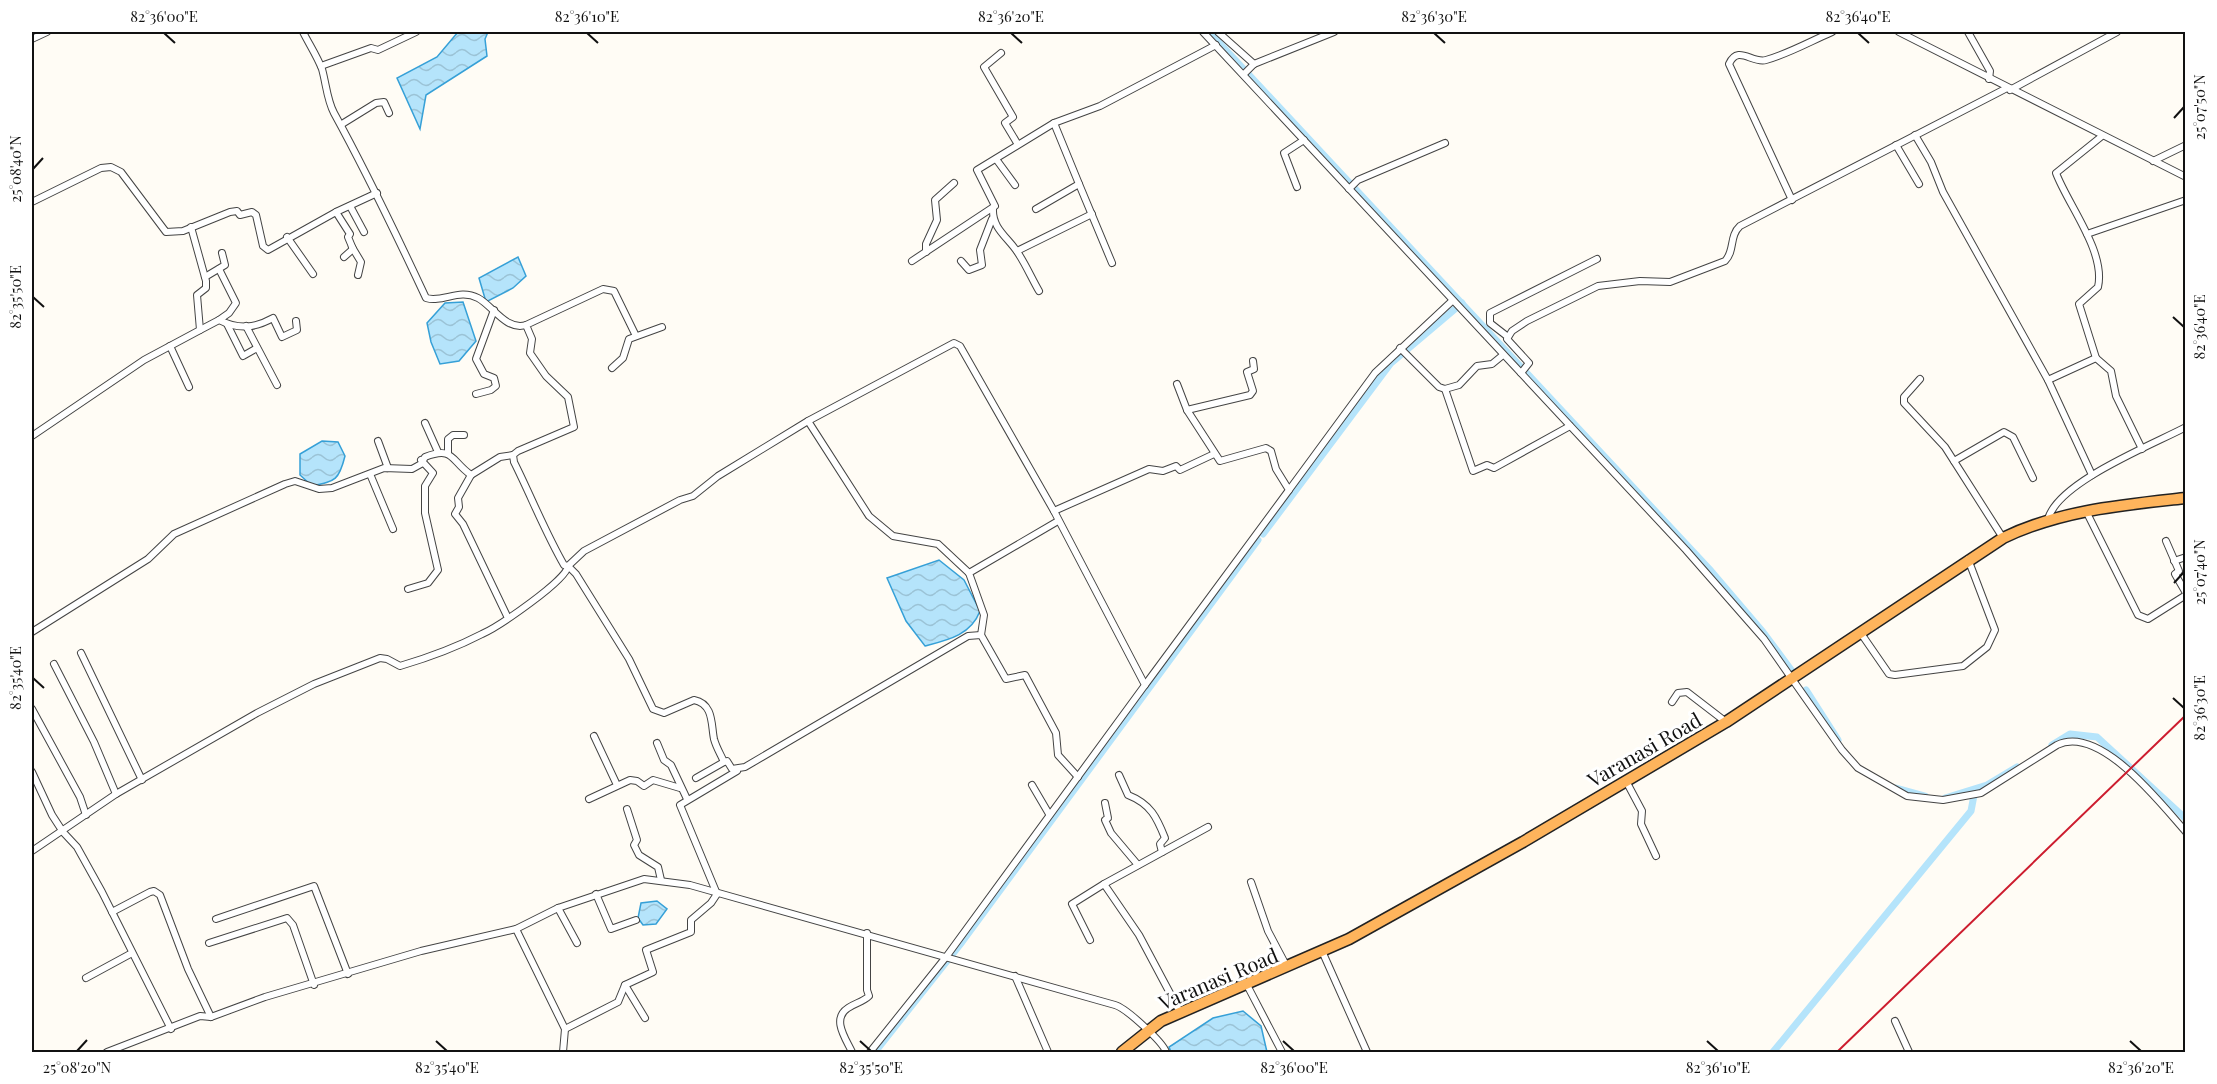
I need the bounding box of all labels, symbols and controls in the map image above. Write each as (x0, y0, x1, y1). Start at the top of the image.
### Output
text: 82°36'00"E (130, 6, 198, 26)
text: 82°36'10"E (555, 6, 619, 26)
text: 82°36'20"E (978, 6, 1044, 26)
text: 82°36'30"E (1401, 6, 1467, 26)
text: 82°36'40"E (1825, 6, 1891, 26)
text: 25°07'50"N (2189, 74, 2209, 140)
text: 25°08'40"N (5, 135, 25, 203)
text: 82°35'50"E (5, 265, 25, 329)
text: 82°36'40"E (2189, 294, 2209, 360)
text: 25°07'40"N (2189, 539, 2209, 605)
text: 82°35'40"E (5, 646, 25, 710)
text: 82°36'30"E (2189, 675, 2209, 741)
street label: Varanasi Road (1581, 705, 1706, 793)
street label: Varanasi Road (1153, 941, 1282, 1016)
text: 25°08'20"N (43, 1057, 112, 1077)
text: 82°35'40"E (415, 1057, 479, 1077)
text: 82°35'50"E (839, 1057, 903, 1077)
text: 82°36'00"E (1260, 1057, 1328, 1077)
text: 82°36'10"E (1686, 1057, 1750, 1077)
text: 82°36'20"E (2108, 1057, 2174, 1077)

